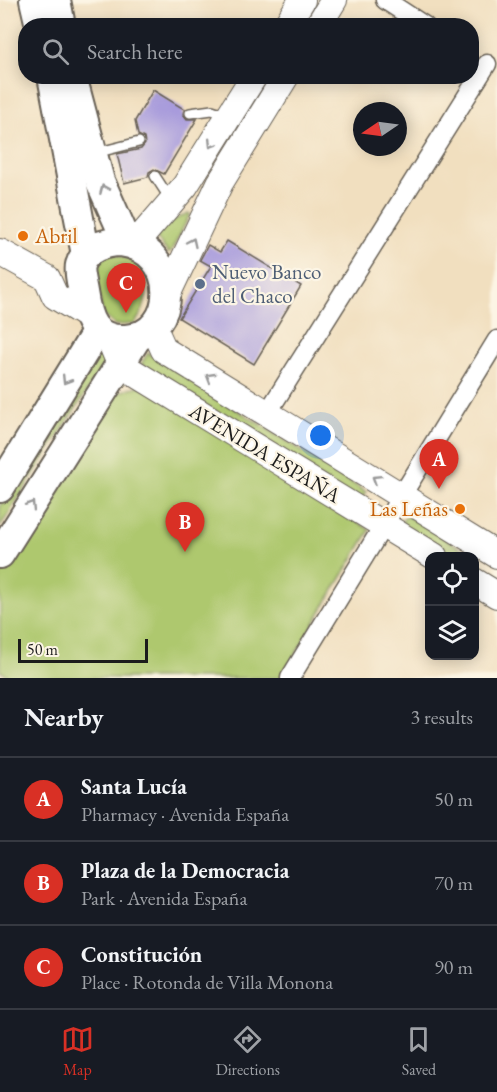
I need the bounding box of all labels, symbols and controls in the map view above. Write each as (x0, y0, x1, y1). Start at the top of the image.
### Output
search box (18, 18, 479, 84)
icon: search (39, 35, 72, 68)
text: Search here (87, 37, 182, 66)
north arrow (353, 102, 407, 156)
one-way arrow (207, 138, 219, 148)
one-way arrow (99, 184, 111, 195)
place label: Abril (34, 222, 78, 249)
marker: Abril (16, 229, 30, 243)
one-way arrow (184, 237, 196, 248)
place label: Nuevo Banco del Chaco (212, 258, 321, 309)
pin: C (106, 264, 146, 313)
marker: Nuevo Banco del Chaco (193, 277, 207, 291)
one-way arrow (206, 373, 216, 384)
one-way arrow (63, 374, 74, 385)
street label: AVENIDA ESPAÑA (184, 396, 346, 509)
your location (306, 421, 335, 450)
pin: A (420, 440, 458, 489)
one-way arrow (372, 475, 382, 487)
place label: Las Leñas (370, 495, 448, 522)
one-way arrow (24, 501, 36, 511)
pin: B (166, 502, 204, 552)
marker: Las Leñas (453, 502, 467, 516)
map controls (425, 552, 479, 660)
button: locate (425, 552, 479, 606)
button: layers (425, 606, 479, 660)
scale bar (18, 636, 148, 664)
text: 50 m (27, 639, 58, 660)
text: Nearby (24, 700, 104, 734)
text: 3 results (410, 704, 473, 730)
text: Santa Lucía (81, 772, 187, 801)
text: A (36, 786, 51, 812)
text: 50 m (434, 786, 473, 812)
text: Pharmacy · Avenida España (81, 801, 289, 827)
text: Plaza de la Democracia (81, 856, 289, 885)
text: B (37, 870, 50, 896)
text: 70 m (434, 870, 473, 896)
text: Park · Avenida España (81, 885, 247, 911)
text: Constitución (81, 940, 202, 969)
text: C (36, 954, 51, 980)
text: 90 m (434, 954, 473, 980)
text: Place · Rotonda de Villa Monona (81, 969, 333, 995)
tab: Map (61, 1023, 94, 1080)
tab: Directions (216, 1023, 280, 1080)
tab: Saved (402, 1023, 436, 1080)

